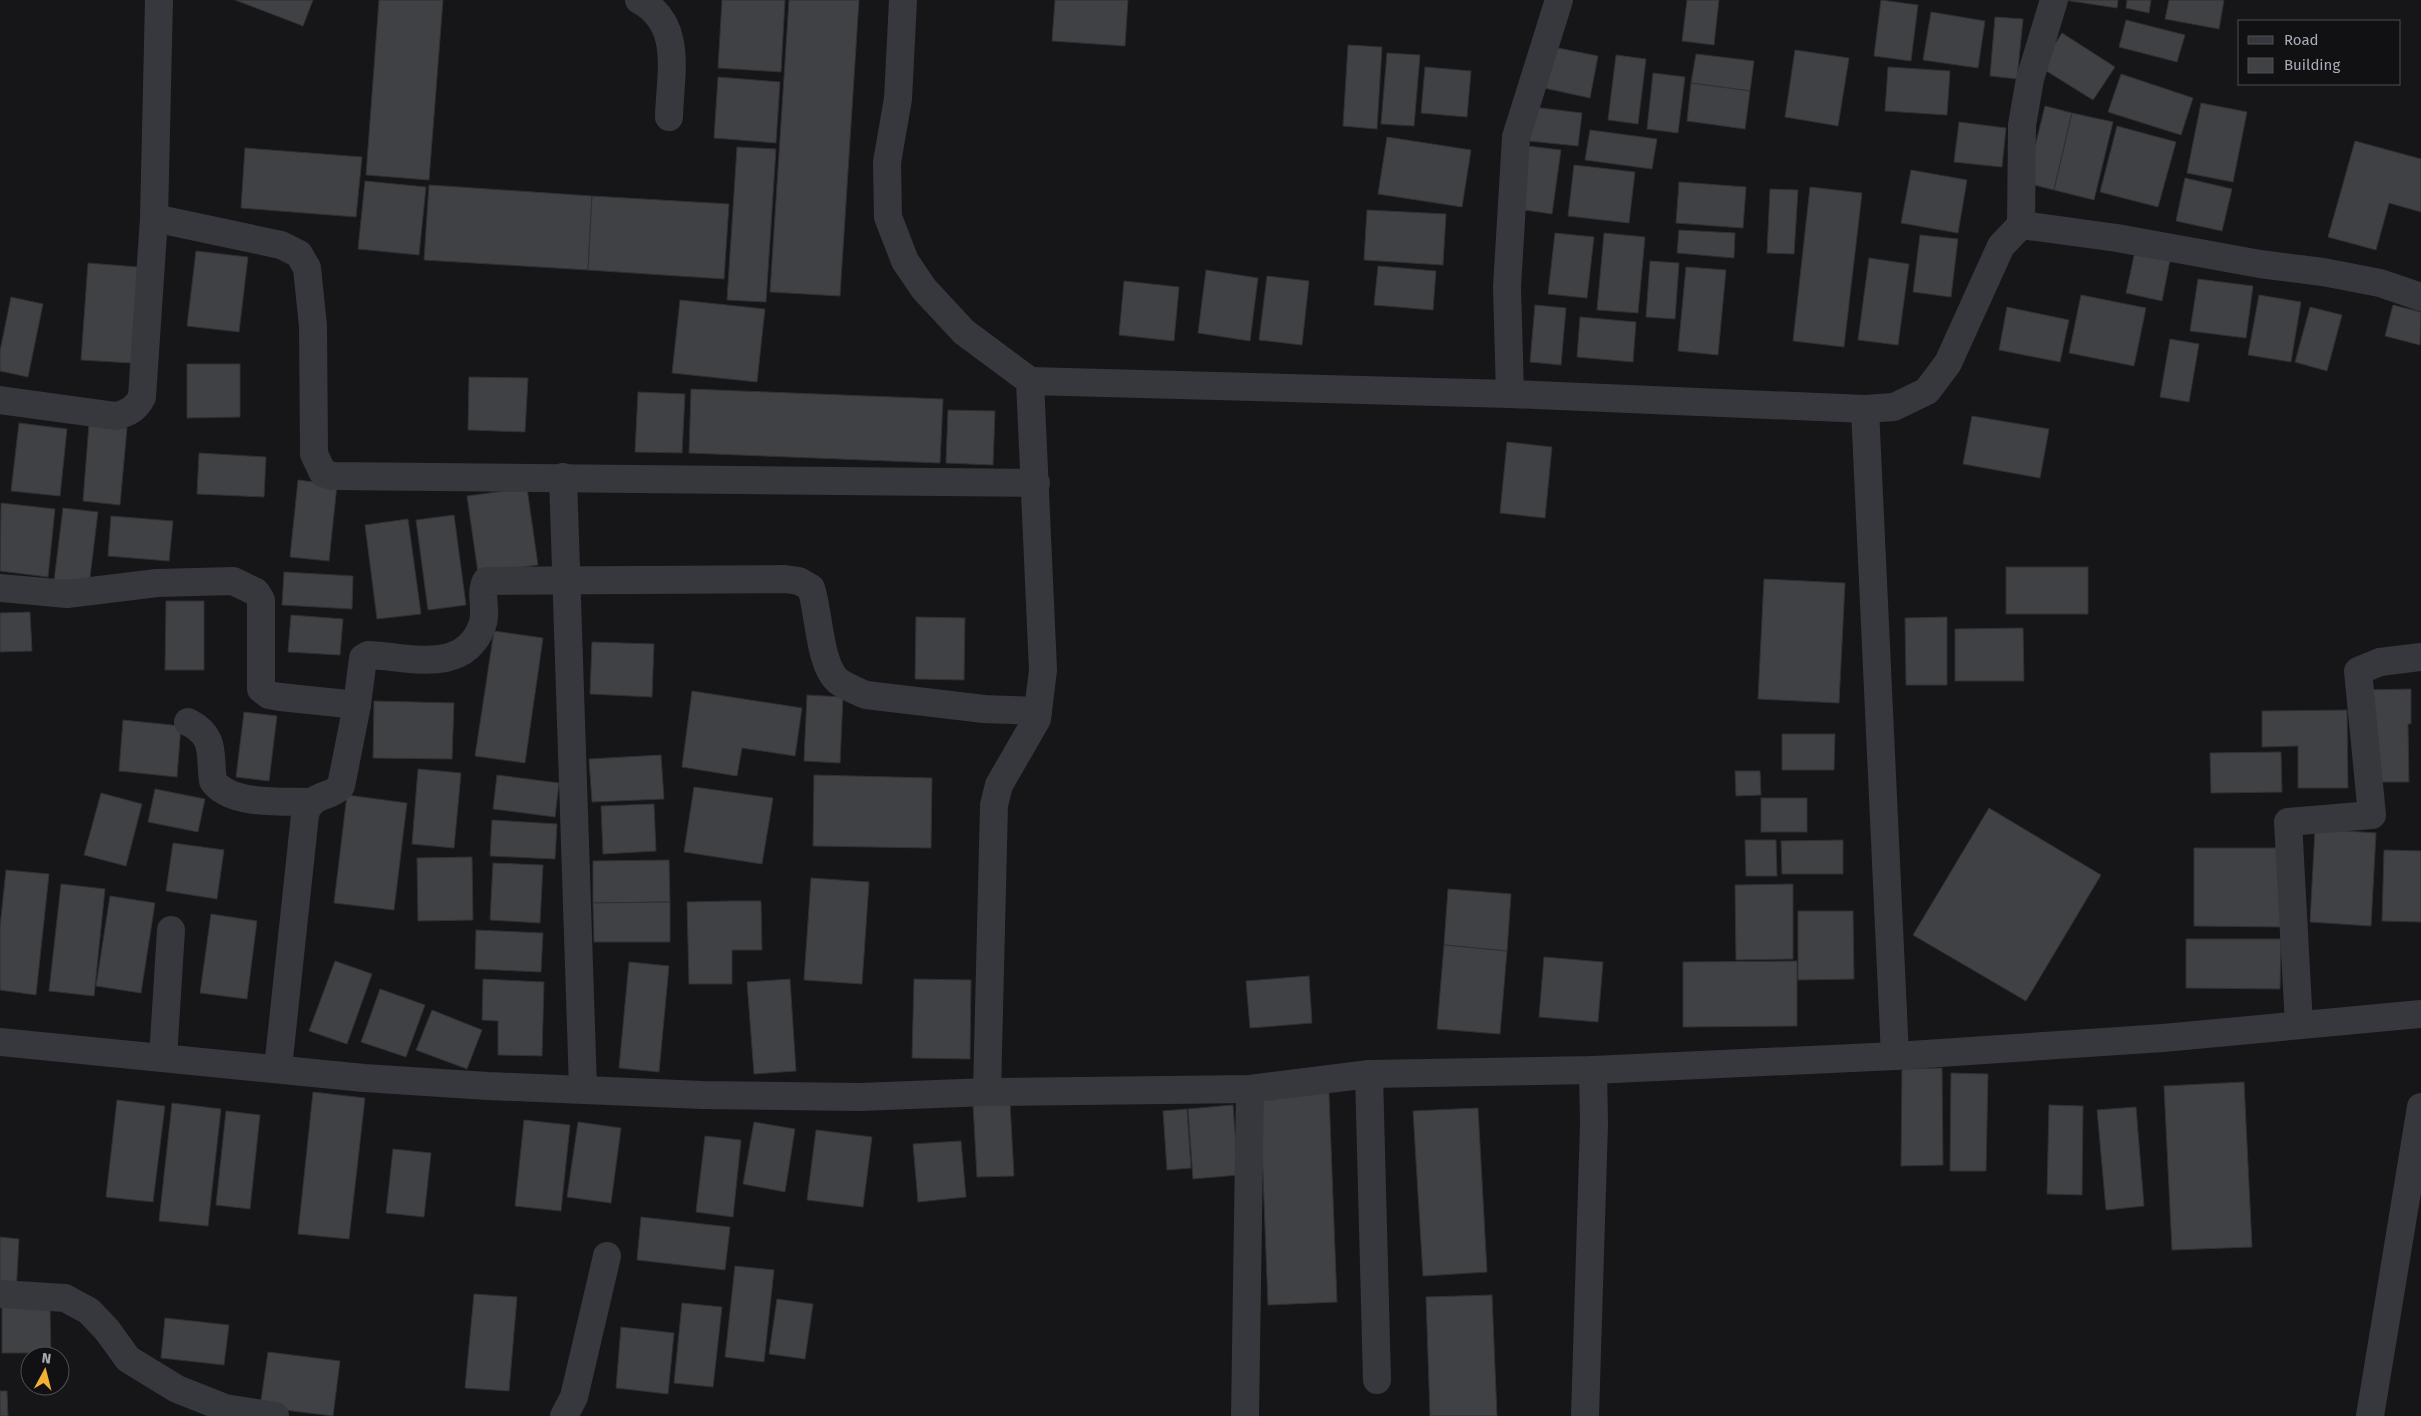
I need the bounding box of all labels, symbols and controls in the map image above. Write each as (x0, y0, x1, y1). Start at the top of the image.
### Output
legend (2238, 20, 2401, 85)
text: Road (2284, 31, 2319, 49)
text: Building (2284, 56, 2340, 74)
north arrow (20, 1346, 70, 1396)
text: N (41, 1350, 52, 1368)

